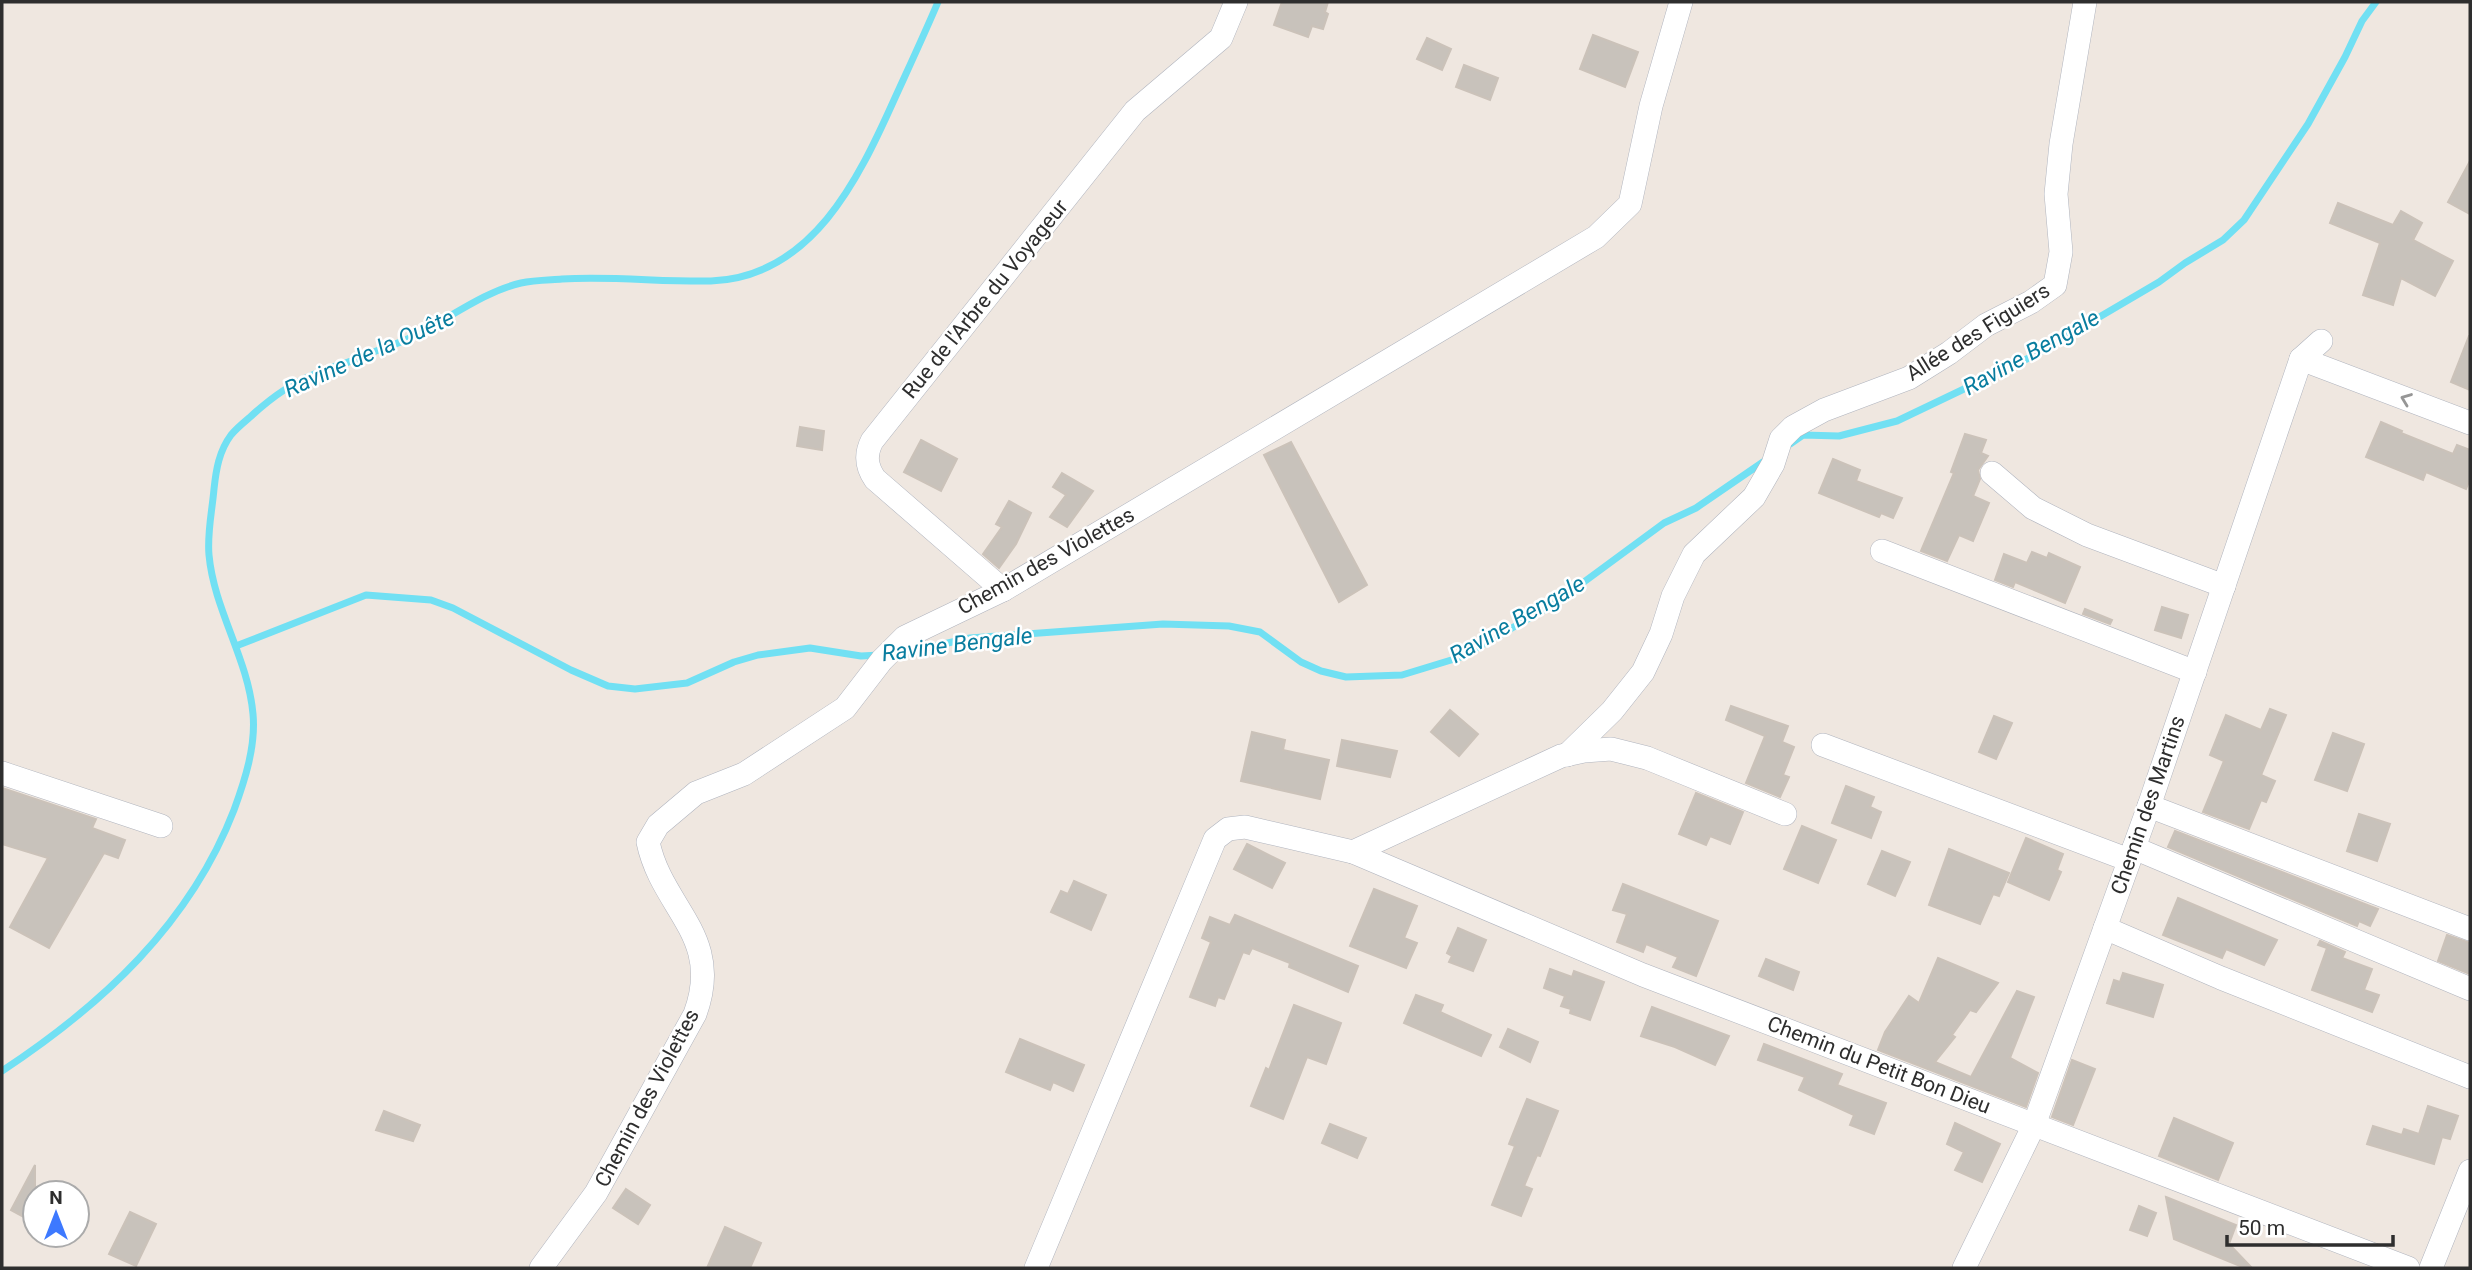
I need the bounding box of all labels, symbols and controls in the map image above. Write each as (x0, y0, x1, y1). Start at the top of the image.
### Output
street label: Rue de l'Arbre du Voyageur (897, 195, 1073, 403)
street label: Allée des Figuiers (1902, 278, 2054, 386)
water label: Ravine de la Ouête (280, 304, 459, 403)
water label: Ravine Bengale (1958, 304, 2104, 401)
one-way arrow (2401, 393, 2413, 407)
street label: Chemin des Violettes (954, 502, 1138, 620)
water label: Ravine Bengale (1445, 570, 1590, 669)
water label: Ravine Bengale (880, 622, 1034, 667)
street label: Chemin des Martins (2106, 712, 2190, 898)
street label: Chemin des Violettes (590, 1005, 704, 1191)
street label: Chemin du Petit Bon Dieu (1764, 1011, 1994, 1119)
north arrow (21, 1179, 91, 1249)
text: N (49, 1186, 63, 1209)
scale bar (2227, 1204, 2393, 1248)
text: 50 m (2238, 1216, 2285, 1240)

